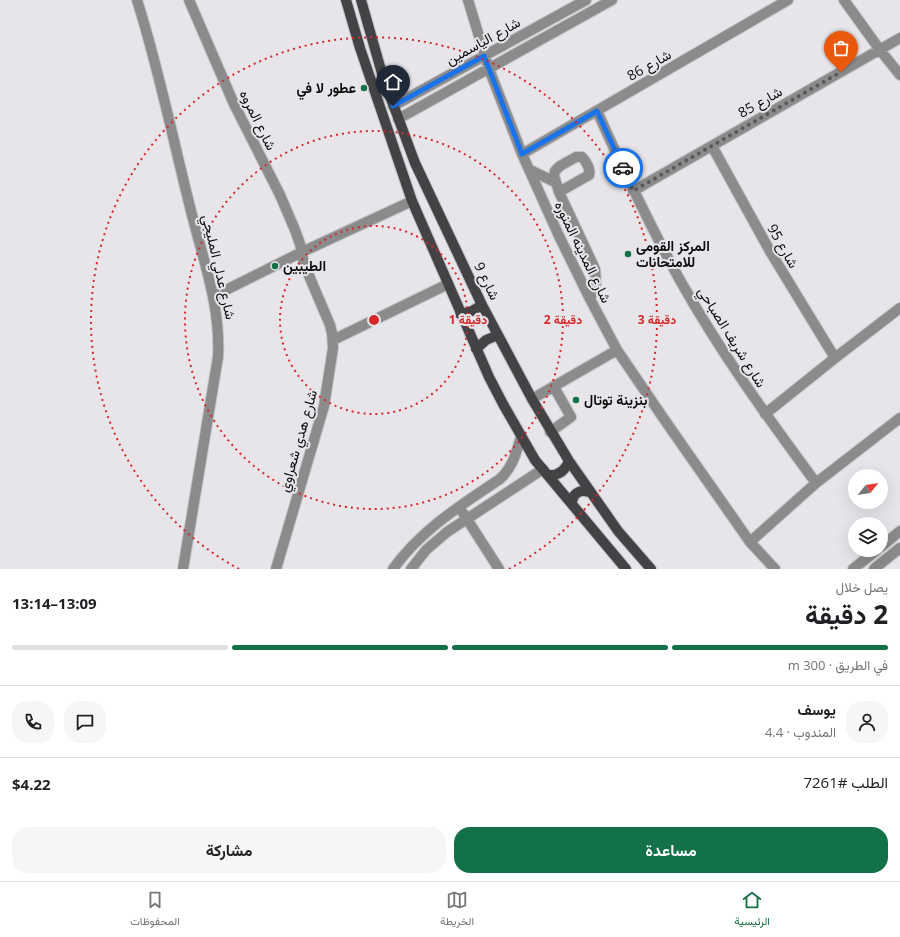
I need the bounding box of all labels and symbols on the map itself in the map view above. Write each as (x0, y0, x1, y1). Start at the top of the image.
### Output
street label: شارع الياسمين (442, 12, 524, 71)
pin (824, 31, 858, 72)
street label: شارع 86 (623, 44, 675, 86)
pin (376, 65, 410, 106)
place label: عطور لا في (296, 78, 356, 100)
street label: شارع 85 (734, 81, 786, 123)
marker: عطور لا في (359, 83, 369, 93)
street label: شارع المروه (234, 86, 281, 154)
courier (603, 148, 643, 188)
street label: شارع المدينه المنوره (549, 198, 616, 307)
street label: شارع عدلي المليجي (195, 213, 241, 322)
street label: شارع 95 (762, 220, 804, 272)
place label: المركز القومى للامتحانات (636, 236, 710, 271)
marker: المركز القومى للامتحانات (623, 249, 633, 259)
place label: الطيبين (283, 256, 326, 275)
street label: شارع 9 (468, 259, 505, 304)
marker: الطيبين (270, 261, 280, 271)
street label: شارع شريف الصباحي (691, 283, 771, 392)
text: 1 دقيقة (449, 311, 487, 328)
text: 2 دقيقة (544, 311, 582, 328)
text: 3 دقيقة (638, 311, 676, 328)
centre of rings (367, 313, 381, 327)
street label: شارع هدي شعراوي (274, 388, 324, 495)
place label: بنزينة توتال (584, 390, 648, 409)
marker: بنزينة توتال (571, 395, 581, 405)
north arrow (848, 469, 888, 509)

